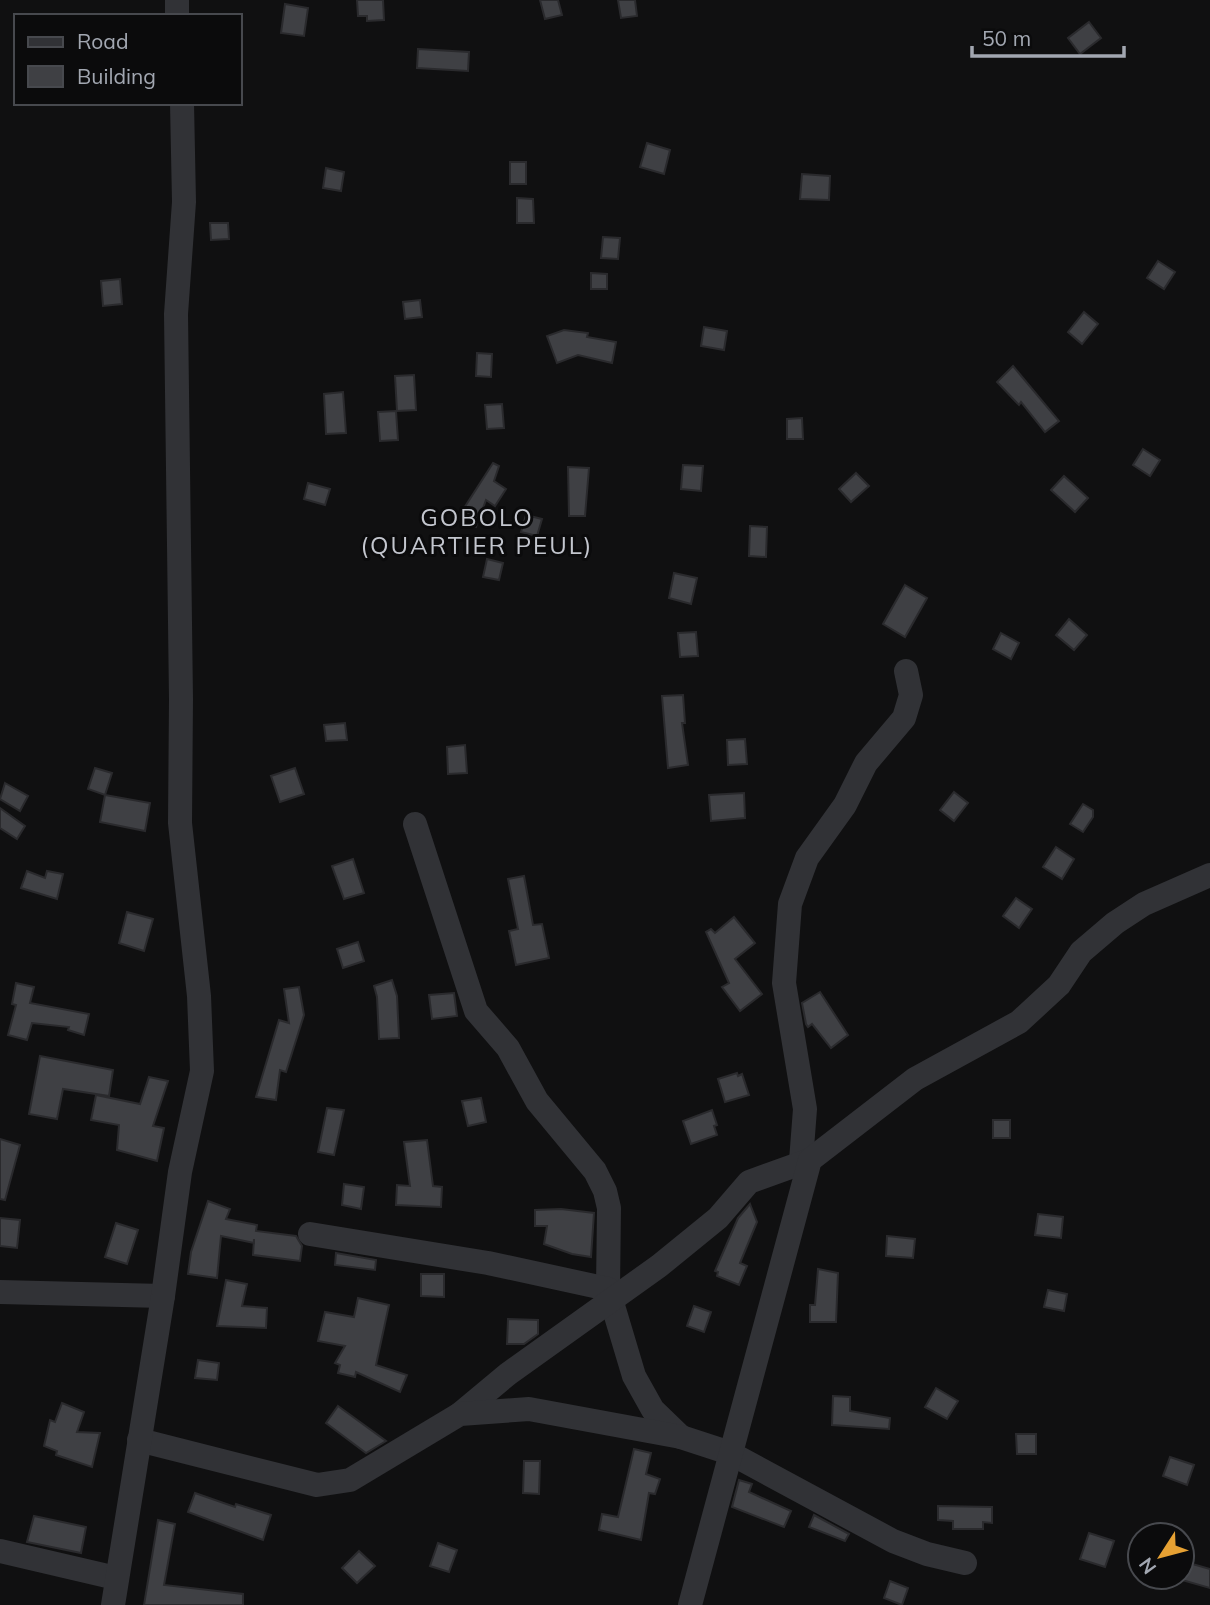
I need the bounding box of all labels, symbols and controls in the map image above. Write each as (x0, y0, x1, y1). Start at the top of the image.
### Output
legend (14, 14, 242, 105)
scale bar (972, 14, 1124, 58)
text: 50 m (982, 25, 1031, 51)
text: Road (77, 28, 128, 54)
text: Building (77, 63, 156, 89)
district label: GOBOLO (QUARTIER PEUL) (361, 502, 593, 560)
north arrow (1126, 1521, 1196, 1591)
text: N (1133, 1553, 1161, 1579)

